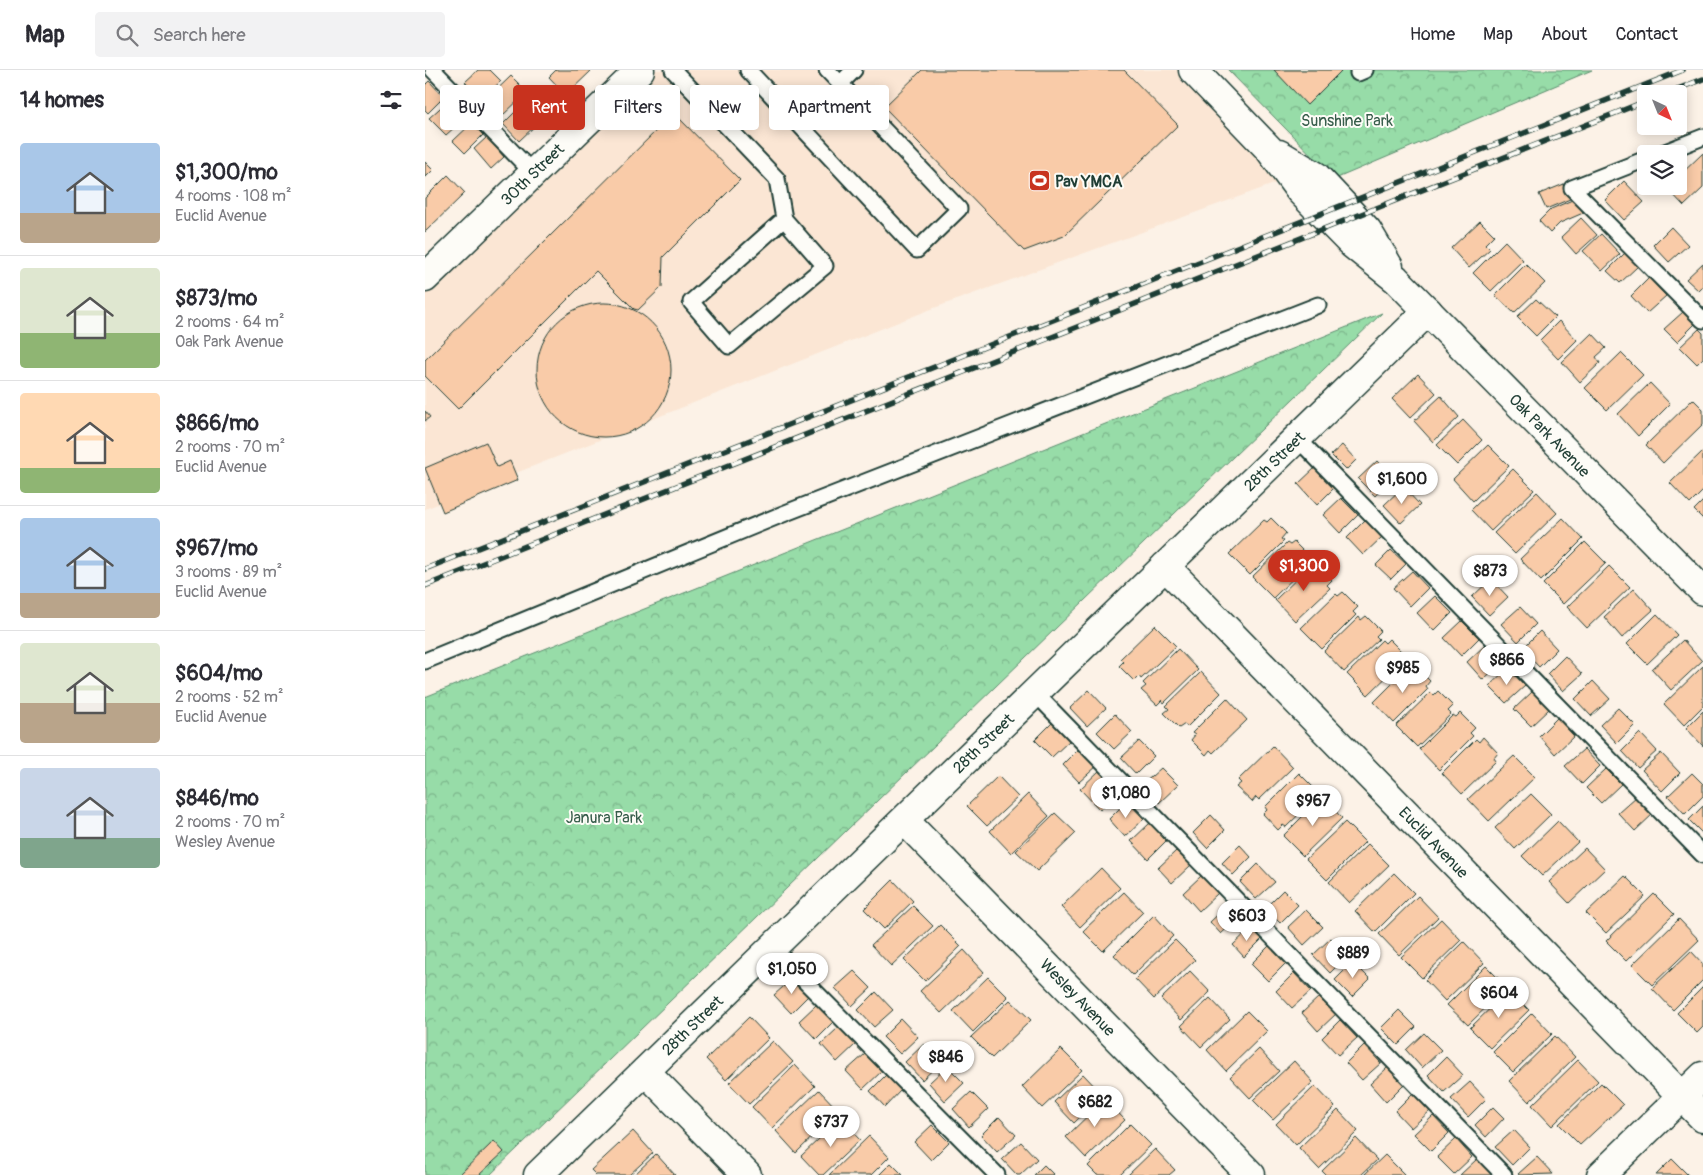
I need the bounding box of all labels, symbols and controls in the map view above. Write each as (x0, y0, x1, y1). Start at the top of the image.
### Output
search box (95, 12, 445, 57)
text: Map (25, 20, 65, 49)
icon: search (113, 21, 141, 49)
text: Search here (153, 23, 246, 47)
text: Home (1410, 23, 1455, 46)
text: Map (1483, 23, 1513, 46)
text: About (1541, 23, 1587, 46)
text: Contact (1615, 23, 1678, 46)
chip: Buy (440, 85, 503, 130)
chip: Rent (513, 85, 585, 130)
chip: Filters (595, 85, 680, 130)
chip: New (690, 85, 759, 130)
chip: Apartment (769, 85, 889, 130)
north arrow (1637, 85, 1687, 135)
map controls (1637, 85, 1687, 195)
icon: filters (377, 86, 405, 114)
text: 14 homes (20, 87, 104, 114)
park label: Sunshine Park (1301, 111, 1393, 131)
street label: 30th Street (497, 139, 569, 210)
button: layers (1637, 145, 1687, 195)
text: $1,300/mo (175, 159, 278, 186)
icon: home (60, 163, 120, 223)
sports icon: Pav YMCA (1027, 169, 1051, 193)
place label: Pav YMCA (1055, 172, 1123, 192)
text: 4 rooms · 108 m² (175, 186, 292, 206)
text: Euclid Avenue (175, 206, 267, 226)
text: $873/mo (175, 285, 257, 312)
icon: home (60, 288, 120, 348)
text: 2 rooms · 64 m² (175, 312, 285, 332)
text: Oak Park Avenue (175, 332, 283, 352)
street label: Oak Park Avenue (1504, 390, 1594, 482)
text: $866/mo (175, 410, 259, 437)
icon: home (60, 413, 120, 473)
street label: 28th Street (1240, 427, 1310, 496)
text: 2 rooms · 70 m² (175, 437, 285, 457)
text: Euclid Avenue (175, 457, 267, 477)
pin: $1,600 (1361, 462, 1443, 505)
text: $1,600 (1377, 469, 1427, 489)
text: $967/mo (175, 535, 258, 562)
icon: home (60, 538, 120, 598)
pin: $1,300 (1263, 550, 1345, 592)
pin: $873 (1460, 554, 1520, 597)
text: $1,300 (1279, 556, 1329, 576)
text: $873 (1473, 561, 1507, 581)
text: 3 rooms · 89 m² (175, 562, 282, 582)
text: Euclid Avenue (175, 582, 267, 602)
pin: $866 (1477, 644, 1537, 686)
text: $866 (1489, 650, 1525, 670)
pin: $985 (1373, 652, 1433, 694)
text: $985 (1386, 658, 1420, 678)
text: $604/mo (175, 660, 263, 687)
icon: home (60, 663, 120, 723)
text: 2 rooms · 52 m² (175, 687, 284, 707)
text: Euclid Avenue (175, 707, 267, 727)
street label: 28th Street (949, 709, 1019, 778)
pin: $1,080 (1085, 776, 1167, 819)
text: $1,080 (1102, 783, 1150, 803)
pin: $967 (1283, 784, 1343, 827)
text: $846/mo (175, 785, 259, 812)
icon: home (60, 788, 120, 848)
text: $967 (1296, 791, 1330, 811)
street label: Euclid Avenue (1394, 803, 1472, 883)
park label: Janura Park (566, 808, 643, 828)
text: 2 rooms · 70 m² (175, 812, 285, 832)
text: Wesley Avenue (175, 832, 275, 852)
pin: $603 (1217, 900, 1277, 942)
text: $603 (1228, 906, 1266, 926)
pin: $889 (1323, 936, 1383, 979)
text: $889 (1336, 943, 1370, 963)
pin: $1,050 (751, 952, 833, 995)
street label: Wesley Avenue (1035, 955, 1119, 1041)
text: $1,050 (767, 959, 817, 979)
pin: $604 (1469, 976, 1529, 1019)
text: $604 (1480, 983, 1518, 1003)
street label: 28th Street (658, 991, 728, 1060)
pin: $846 (916, 1040, 976, 1083)
text: $846 (928, 1047, 964, 1067)
pin: $682 (1065, 1086, 1125, 1128)
text: $682 (1078, 1092, 1113, 1112)
pin: $737 (801, 1106, 861, 1148)
text: $737 (814, 1112, 848, 1132)

